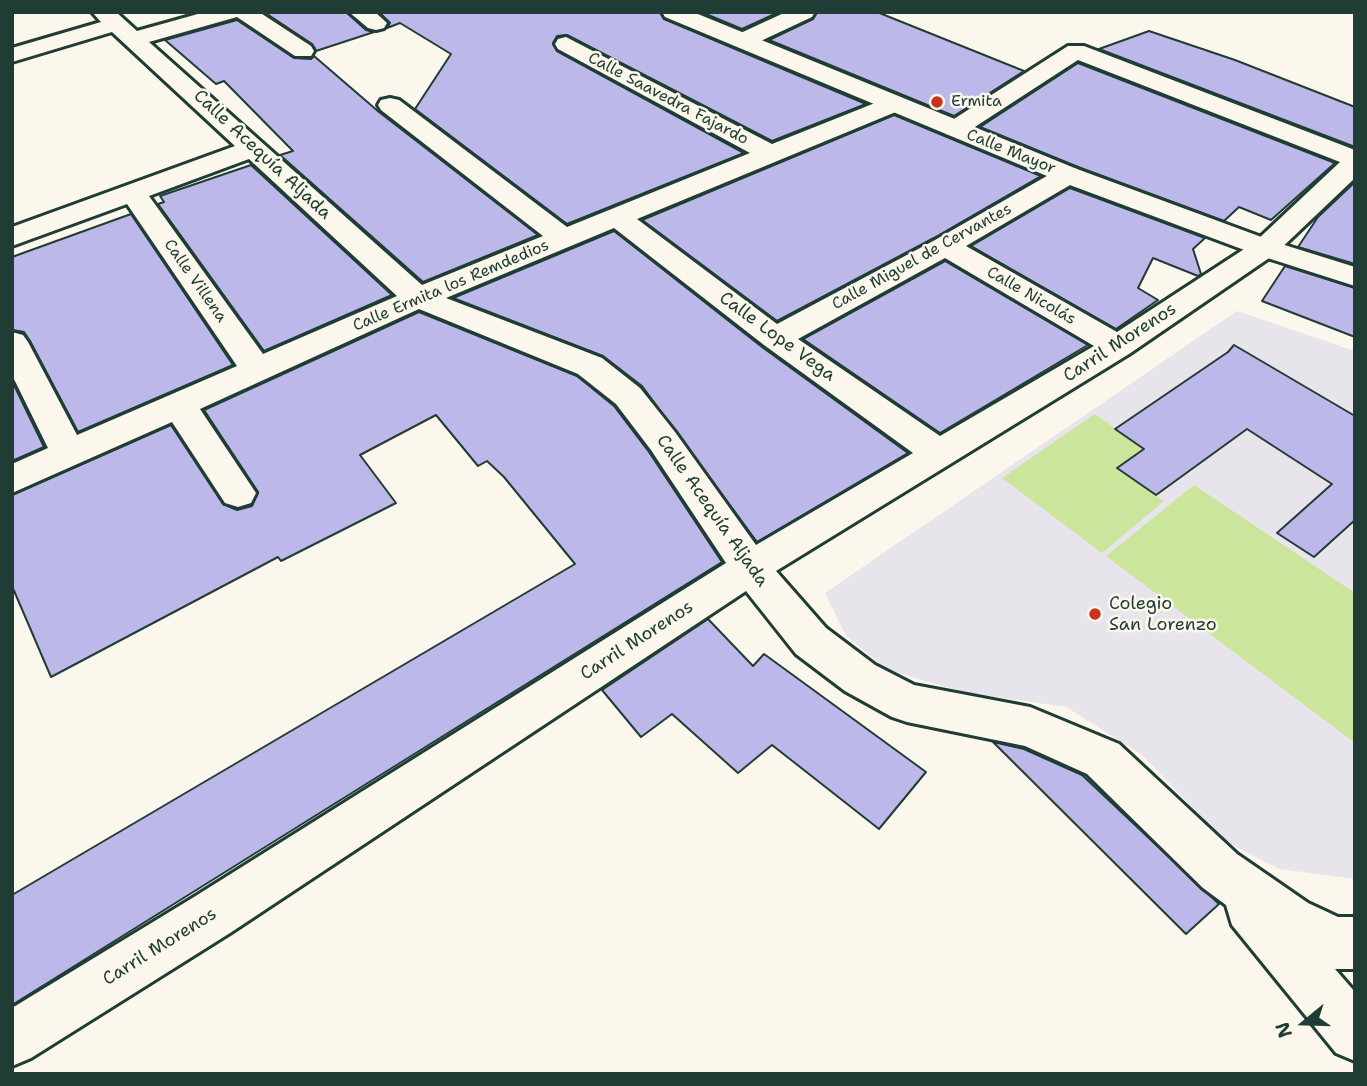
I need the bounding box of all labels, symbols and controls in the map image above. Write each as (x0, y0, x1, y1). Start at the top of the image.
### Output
street label: Calle Saavedra Fajardo (585, 49, 751, 149)
street label: Calle Acequía Aljada (189, 86, 335, 224)
place label: Ermita (951, 92, 1002, 112)
marker: Ermita (929, 94, 945, 110)
street label: Calle Mayor (964, 125, 1058, 179)
street label: Calle Miguel de Cervantes (829, 200, 1015, 314)
street label: Calle Villena (159, 236, 231, 326)
street label: Calle Ermita los Remdedios (350, 236, 552, 336)
street label: Calle Nicolás (983, 263, 1079, 329)
street label: Calle Lope Vega (715, 288, 839, 386)
street label: Carril Morenos (1060, 299, 1180, 387)
street label: Calle Acequía Aljada (651, 431, 773, 591)
place label: Colegio San Lorenzo (1109, 593, 1217, 636)
street label: Carril Morenos (577, 597, 697, 685)
marker: Colegio San Lorenzo (1087, 606, 1103, 622)
street label: Carril Morenos (99, 903, 221, 991)
north arrow (1269, 988, 1339, 1058)
text: N (1269, 1019, 1298, 1041)

